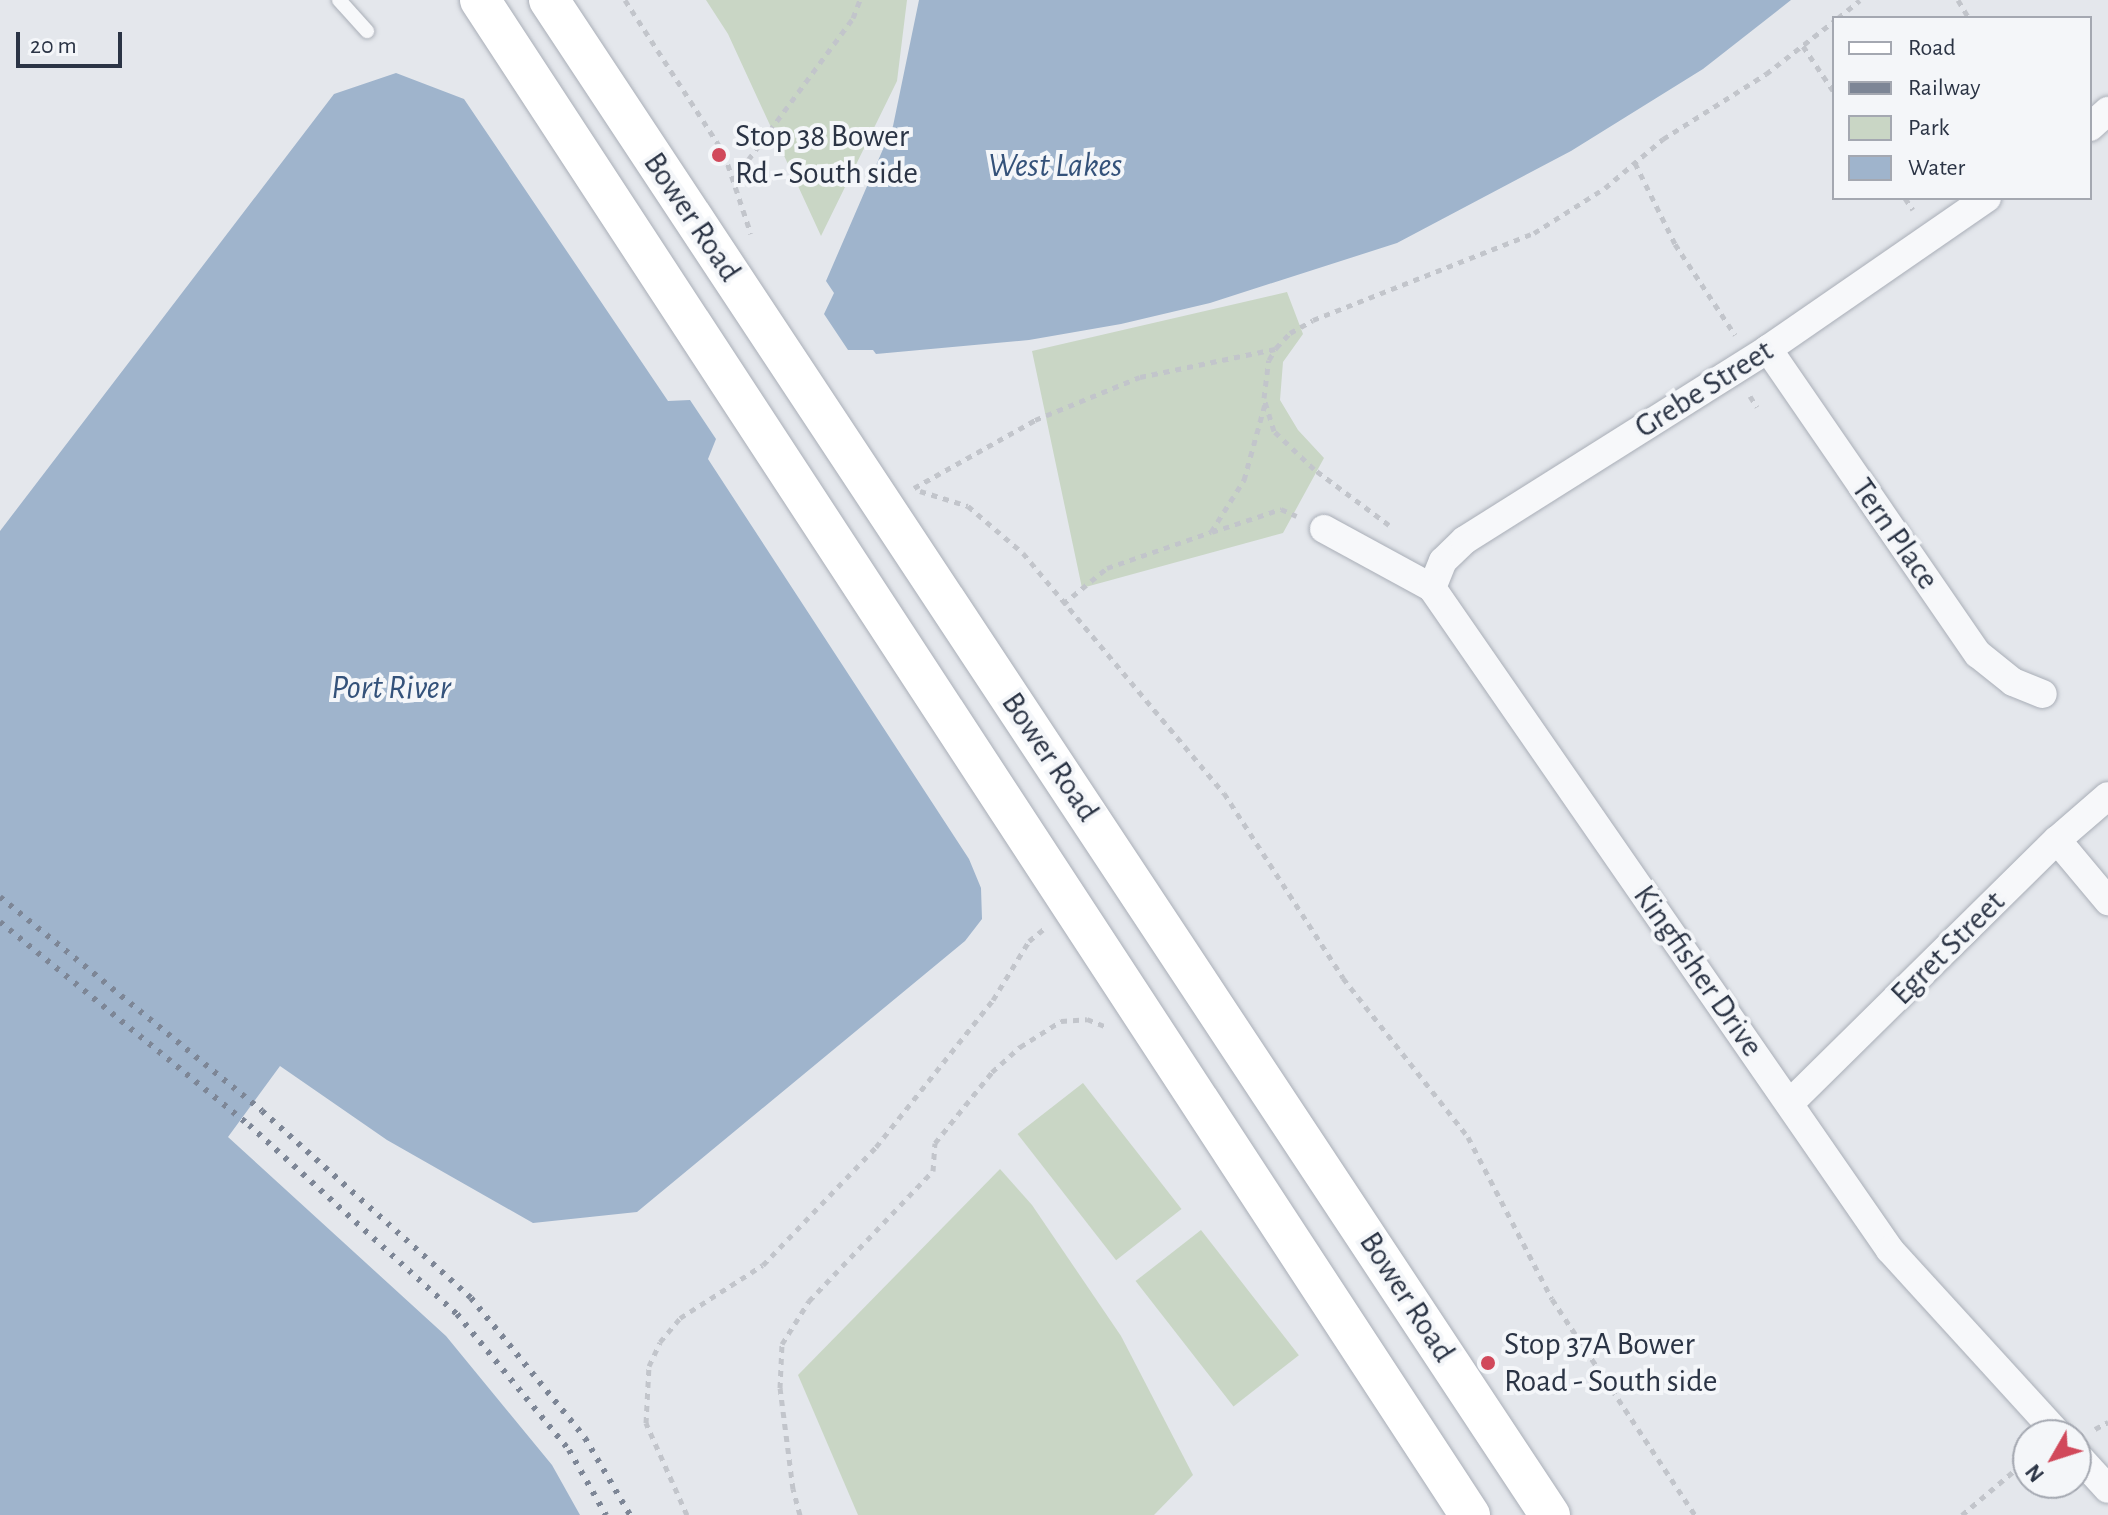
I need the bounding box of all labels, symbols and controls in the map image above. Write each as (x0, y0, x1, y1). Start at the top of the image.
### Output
scale bar (20, 16, 126, 66)
legend (1832, 16, 2092, 200)
text: 20 m (30, 34, 77, 58)
text: Road (1908, 36, 1956, 60)
text: Railway (1908, 76, 1980, 100)
text: Park (1908, 116, 1949, 140)
place label: Stop 38 Bower Rd - South side (735, 118, 918, 193)
street label: Bower Road (635, 145, 749, 289)
marker: Stop 38 Bower Rd - South side (710, 146, 728, 164)
water label: West Lakes (988, 147, 1122, 187)
text: Water (1908, 156, 1965, 180)
street label: Grebe Street (1628, 332, 1780, 446)
street label: Tern Place (1843, 471, 1947, 597)
water label: Port River (331, 669, 451, 709)
street label: Bower Road (993, 685, 1107, 829)
street label: Kingfisher Drive (1625, 878, 1771, 1064)
street label: Egret Street (1883, 883, 2013, 1013)
street label: Bower Road (1351, 1225, 1463, 1369)
place label: Stop 37A Bower Road - South side (1504, 1326, 1718, 1401)
marker: Stop 37A Bower Road - South side (1479, 1354, 1497, 1372)
north arrow (2012, 1419, 2092, 1499)
text: N (2022, 1460, 2048, 1486)

